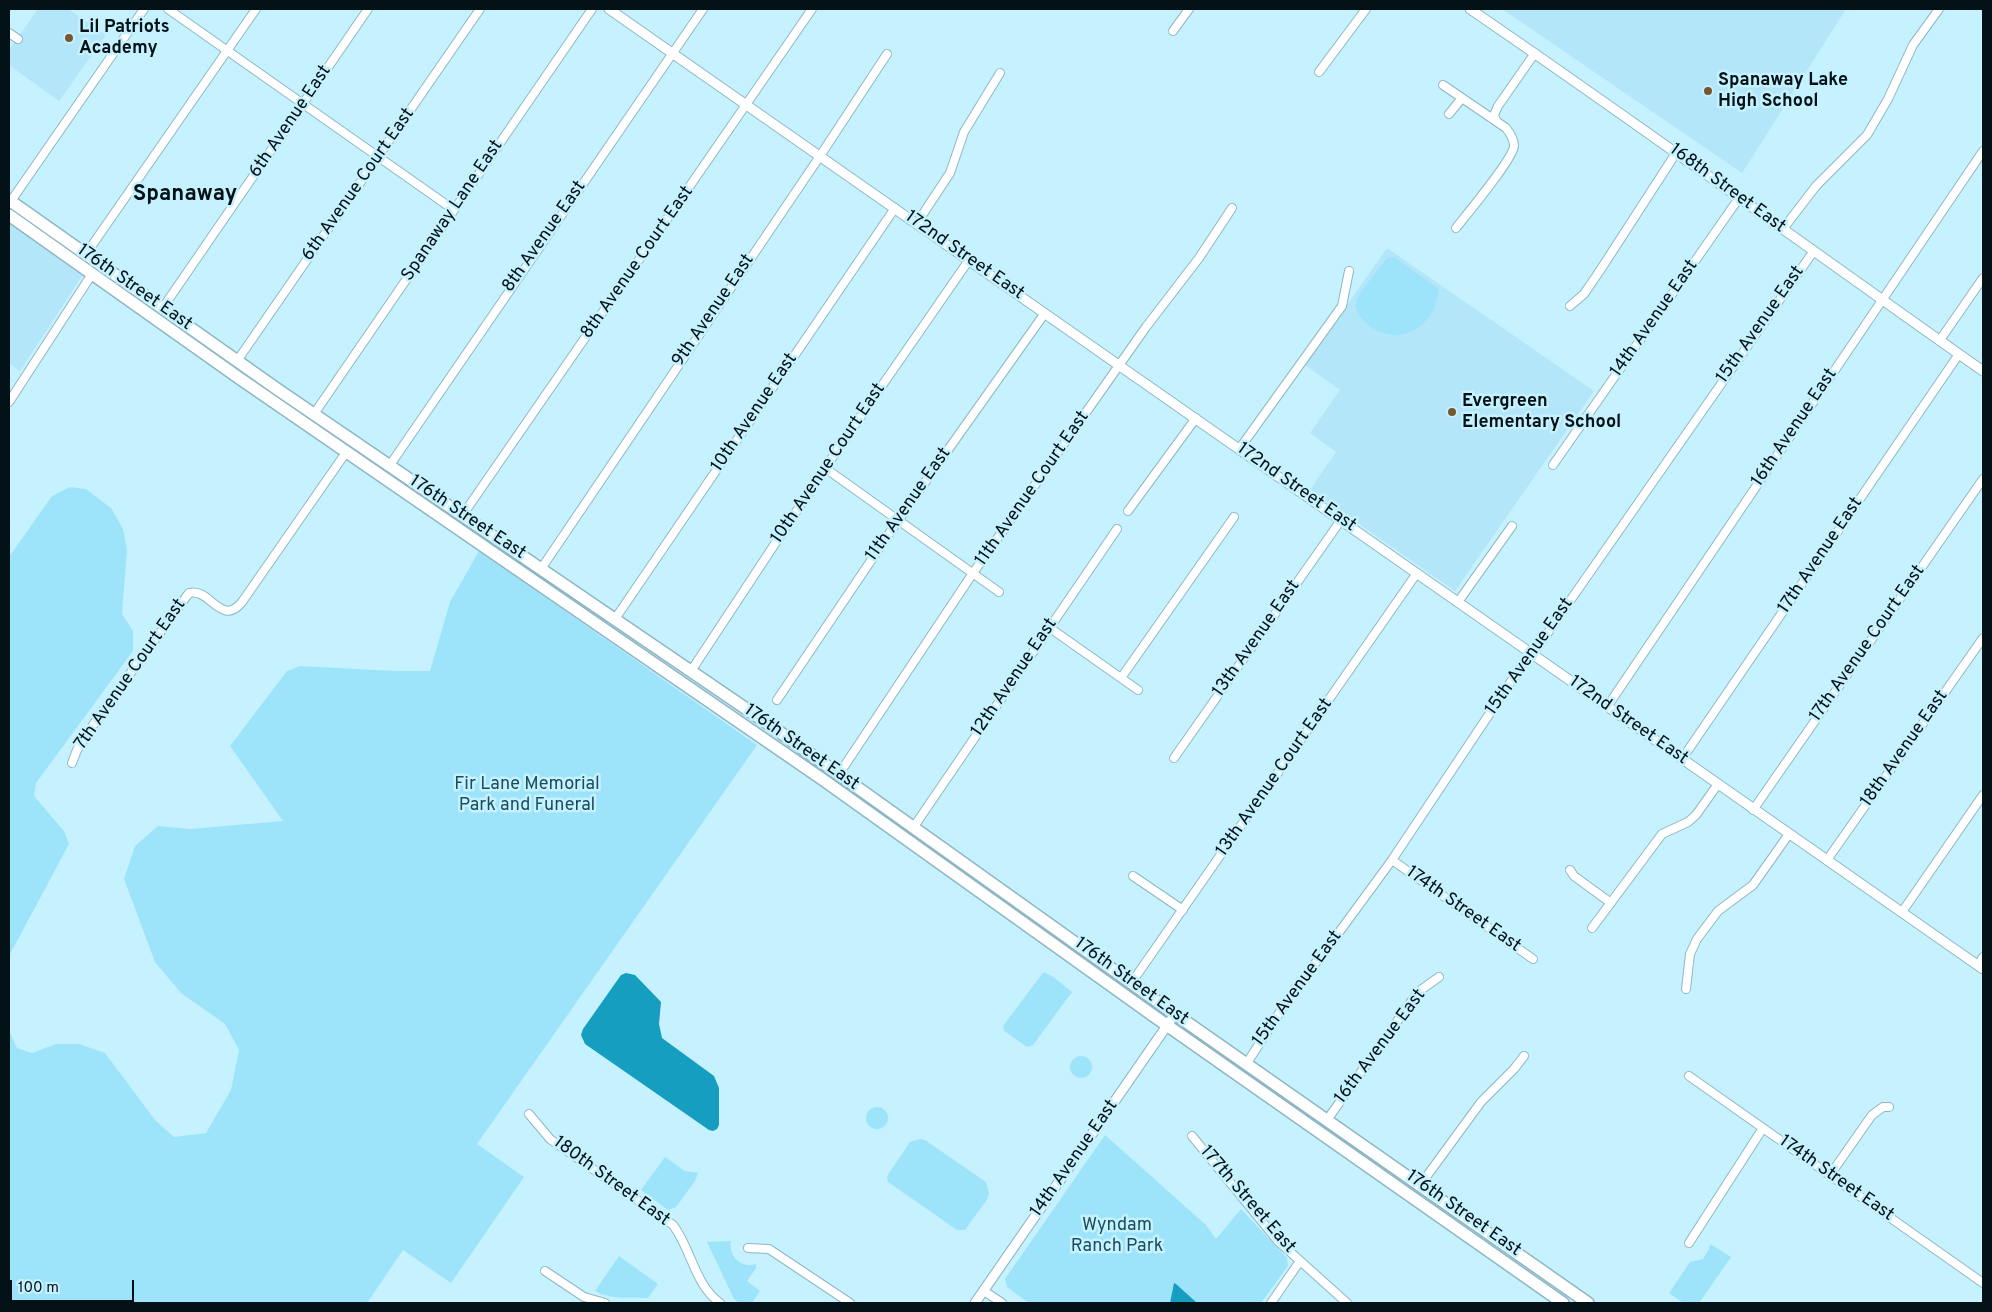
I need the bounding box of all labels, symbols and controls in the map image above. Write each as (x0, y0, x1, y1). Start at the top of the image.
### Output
place label: Lil Patriots Academy (79, 17, 170, 59)
marker: Lil Patriots Academy (63, 32, 75, 44)
street label: 6th Avenue East (245, 62, 337, 182)
place label: Spanaway Lake High School (1718, 70, 1848, 112)
marker: Spanaway Lake High School (1702, 85, 1714, 97)
street label: 6th Avenue Court East (298, 104, 420, 266)
street label: Spanaway Lane East (398, 136, 508, 286)
street label: 168th Street East (1665, 140, 1789, 238)
street label: 8th Avenue East (499, 177, 591, 297)
street label: 8th Avenue Court East (577, 182, 699, 344)
district label: Spanaway (133, 183, 237, 209)
street label: 172nd Street East (900, 207, 1028, 305)
street label: 176th Street East (72, 240, 196, 336)
street label: 9th Avenue East (668, 251, 760, 371)
street label: 14th Avenue East (1607, 256, 1703, 382)
street label: 15th Avenue East (1712, 262, 1810, 388)
street label: 10th Avenue East (707, 349, 803, 477)
street label: 16th Avenue East (1747, 365, 1843, 491)
street label: 10th Avenue Court East (767, 380, 891, 548)
place label: Evergreen Elementary School (1462, 391, 1621, 434)
marker: Evergreen Elementary School (1446, 406, 1458, 418)
street label: 11th Avenue Court East (971, 407, 1095, 571)
street label: 172nd Street East (1232, 439, 1360, 537)
street label: 11th Avenue East (862, 444, 956, 566)
street label: 176th Street East (405, 471, 529, 565)
street label: 17th Avenue East (1774, 494, 1868, 618)
street label: 17th Avenue Court East (1806, 562, 1930, 726)
street label: 13th Avenue East (1209, 576, 1305, 702)
street label: 15th Avenue East (1481, 594, 1579, 720)
street label: 7th Avenue Court East (71, 595, 191, 755)
street label: 12th Avenue East (967, 615, 1063, 741)
street label: 172nd Street East (1564, 672, 1692, 770)
street label: 18th Avenue East (1857, 686, 1953, 812)
street label: 13th Avenue Court East (1212, 695, 1338, 861)
street label: 176th Street East (739, 700, 863, 796)
park label: Fir Lane Memorial Park and Funeral (454, 774, 600, 816)
street label: 174th Street East (1401, 862, 1525, 958)
street label: 15th Avenue East (1249, 927, 1347, 1051)
street label: 176th Street East (1070, 933, 1192, 1031)
street label: 16th Avenue East (1331, 985, 1431, 1109)
street label: 14th Avenue East (1027, 1096, 1123, 1222)
street label: 174th Street East (1774, 1131, 1898, 1227)
street label: 180th Street East (548, 1132, 674, 1232)
street label: 177th Street East (1194, 1142, 1300, 1258)
street label: 176th Street East (1401, 1166, 1525, 1262)
park label: Wyndam Ranch Park (1071, 1215, 1163, 1258)
scale bar (12, 1270, 136, 1302)
text: 100 m (18, 1279, 59, 1298)

